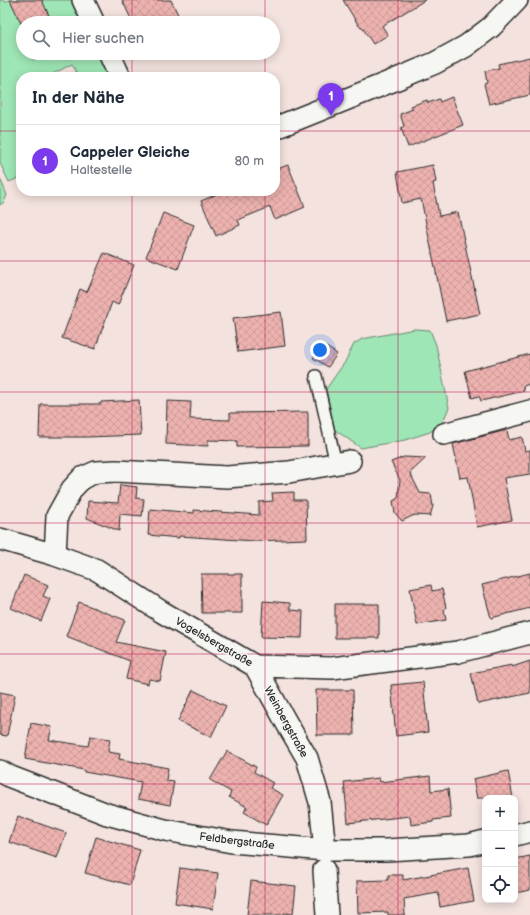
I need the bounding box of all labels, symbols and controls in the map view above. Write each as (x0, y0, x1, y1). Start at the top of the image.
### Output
search box (16, 16, 280, 60)
icon: search (30, 27, 52, 49)
text: Hier suchen (62, 29, 144, 48)
pin: 1 (318, 83, 344, 116)
text: In der Nähe (32, 88, 125, 108)
text: Cappeler Gleiche (70, 143, 190, 162)
text: 1 (42, 153, 48, 169)
text: 80 m (235, 153, 264, 169)
text: Haltestelle (70, 162, 132, 178)
your location (310, 340, 330, 360)
street label: Vogelsbergstraße (173, 615, 255, 670)
street label: Weinbergstraße (261, 684, 311, 760)
map controls (482, 795, 518, 903)
button: + (482, 795, 518, 831)
street label: Feldbergstraße (199, 830, 276, 852)
button: − (482, 831, 518, 867)
button: locate (482, 867, 518, 903)

